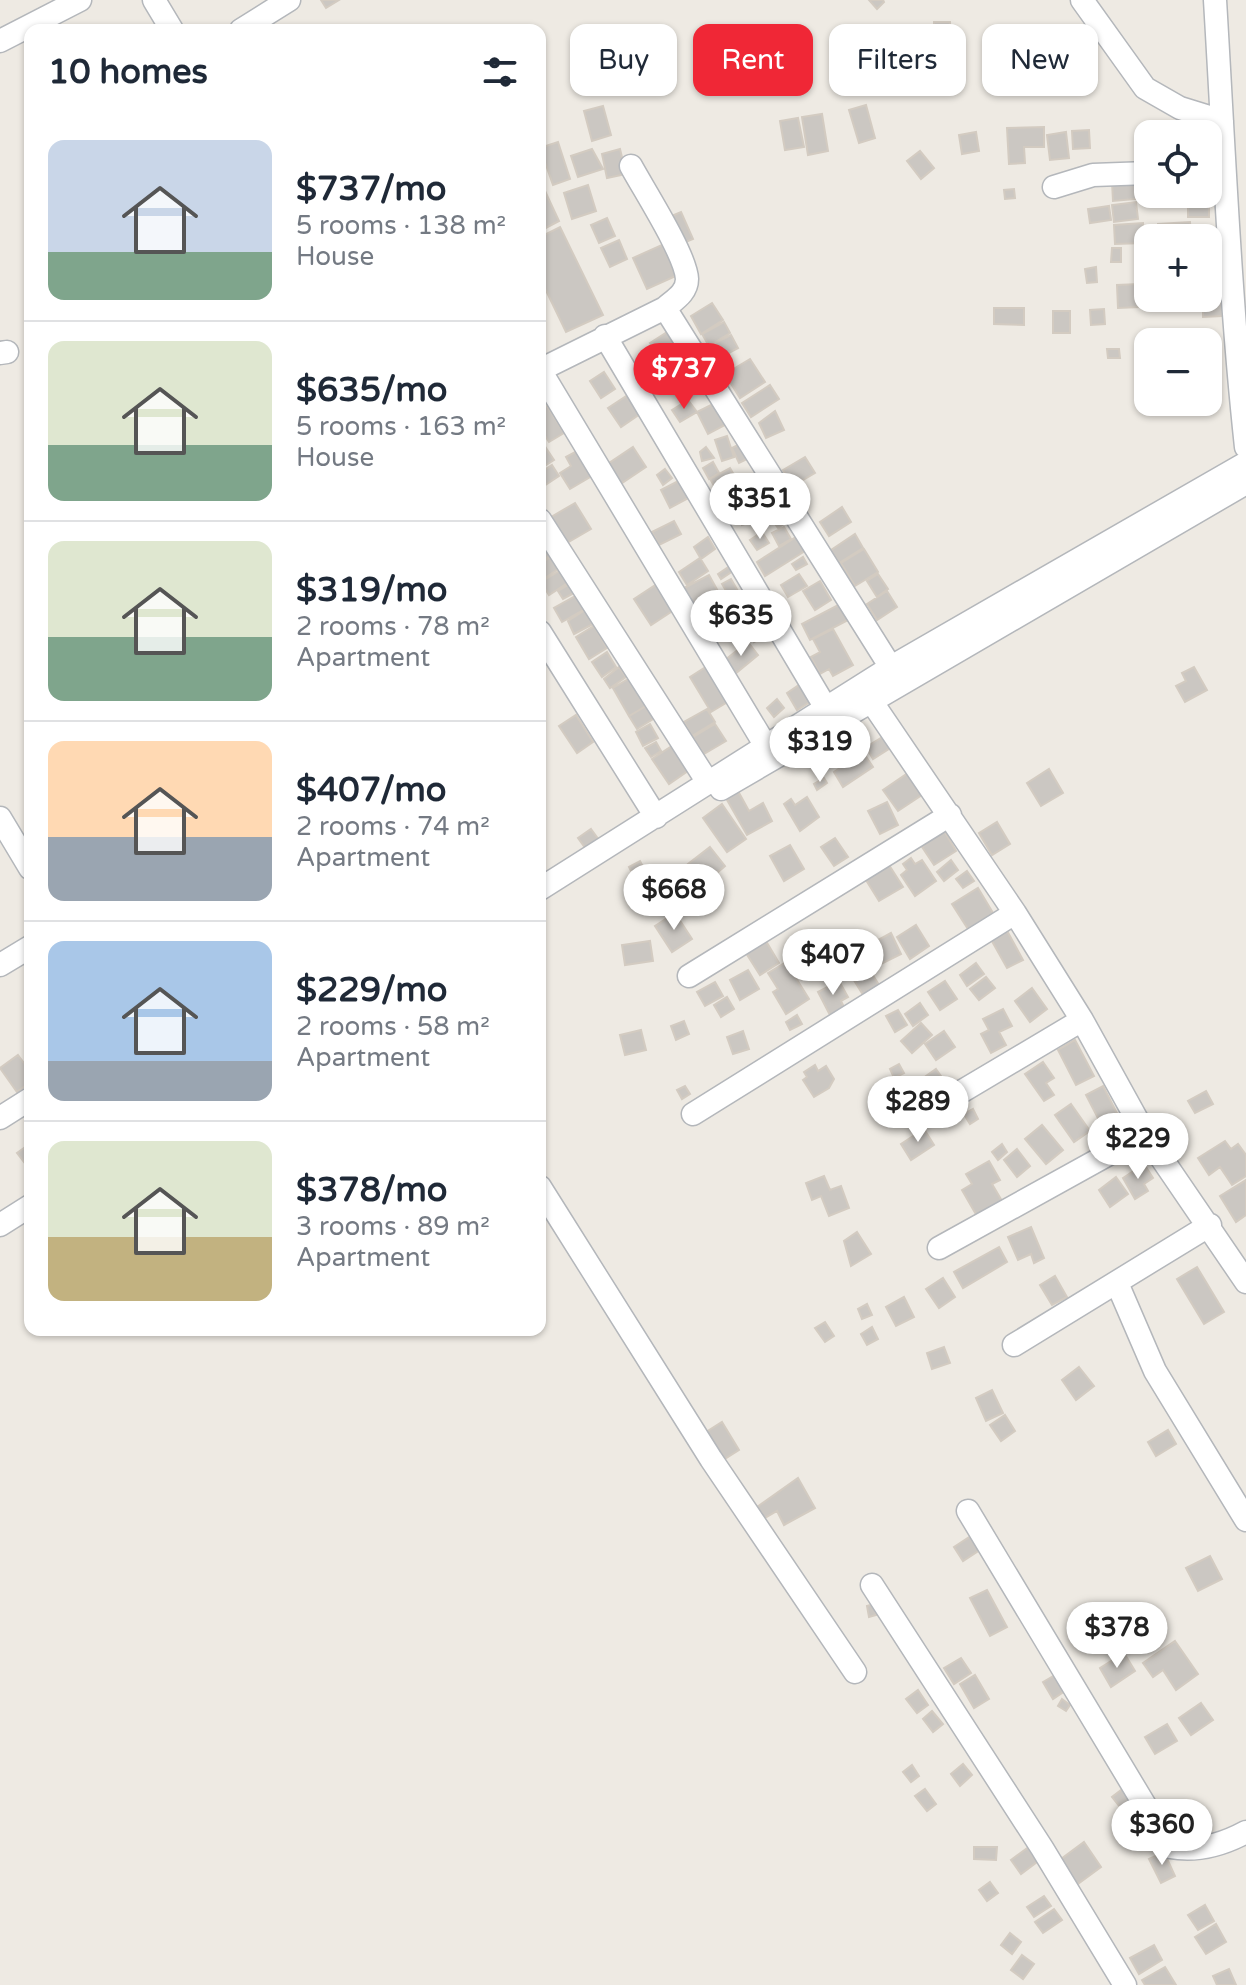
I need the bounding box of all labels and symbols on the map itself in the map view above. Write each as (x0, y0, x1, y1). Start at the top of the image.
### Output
pin: $737 (637, 343, 731, 411)
pin: $351 (713, 473, 807, 541)
pin: $635 (694, 590, 788, 658)
pin: $319 (773, 716, 867, 784)
pin: $668 (627, 864, 721, 932)
pin: $407 (786, 929, 880, 997)
pin: $289 (871, 1076, 965, 1144)
pin: $229 (1091, 1113, 1185, 1181)
pin: $378 (1070, 1602, 1164, 1670)
pin: $360 (1115, 1799, 1209, 1867)

